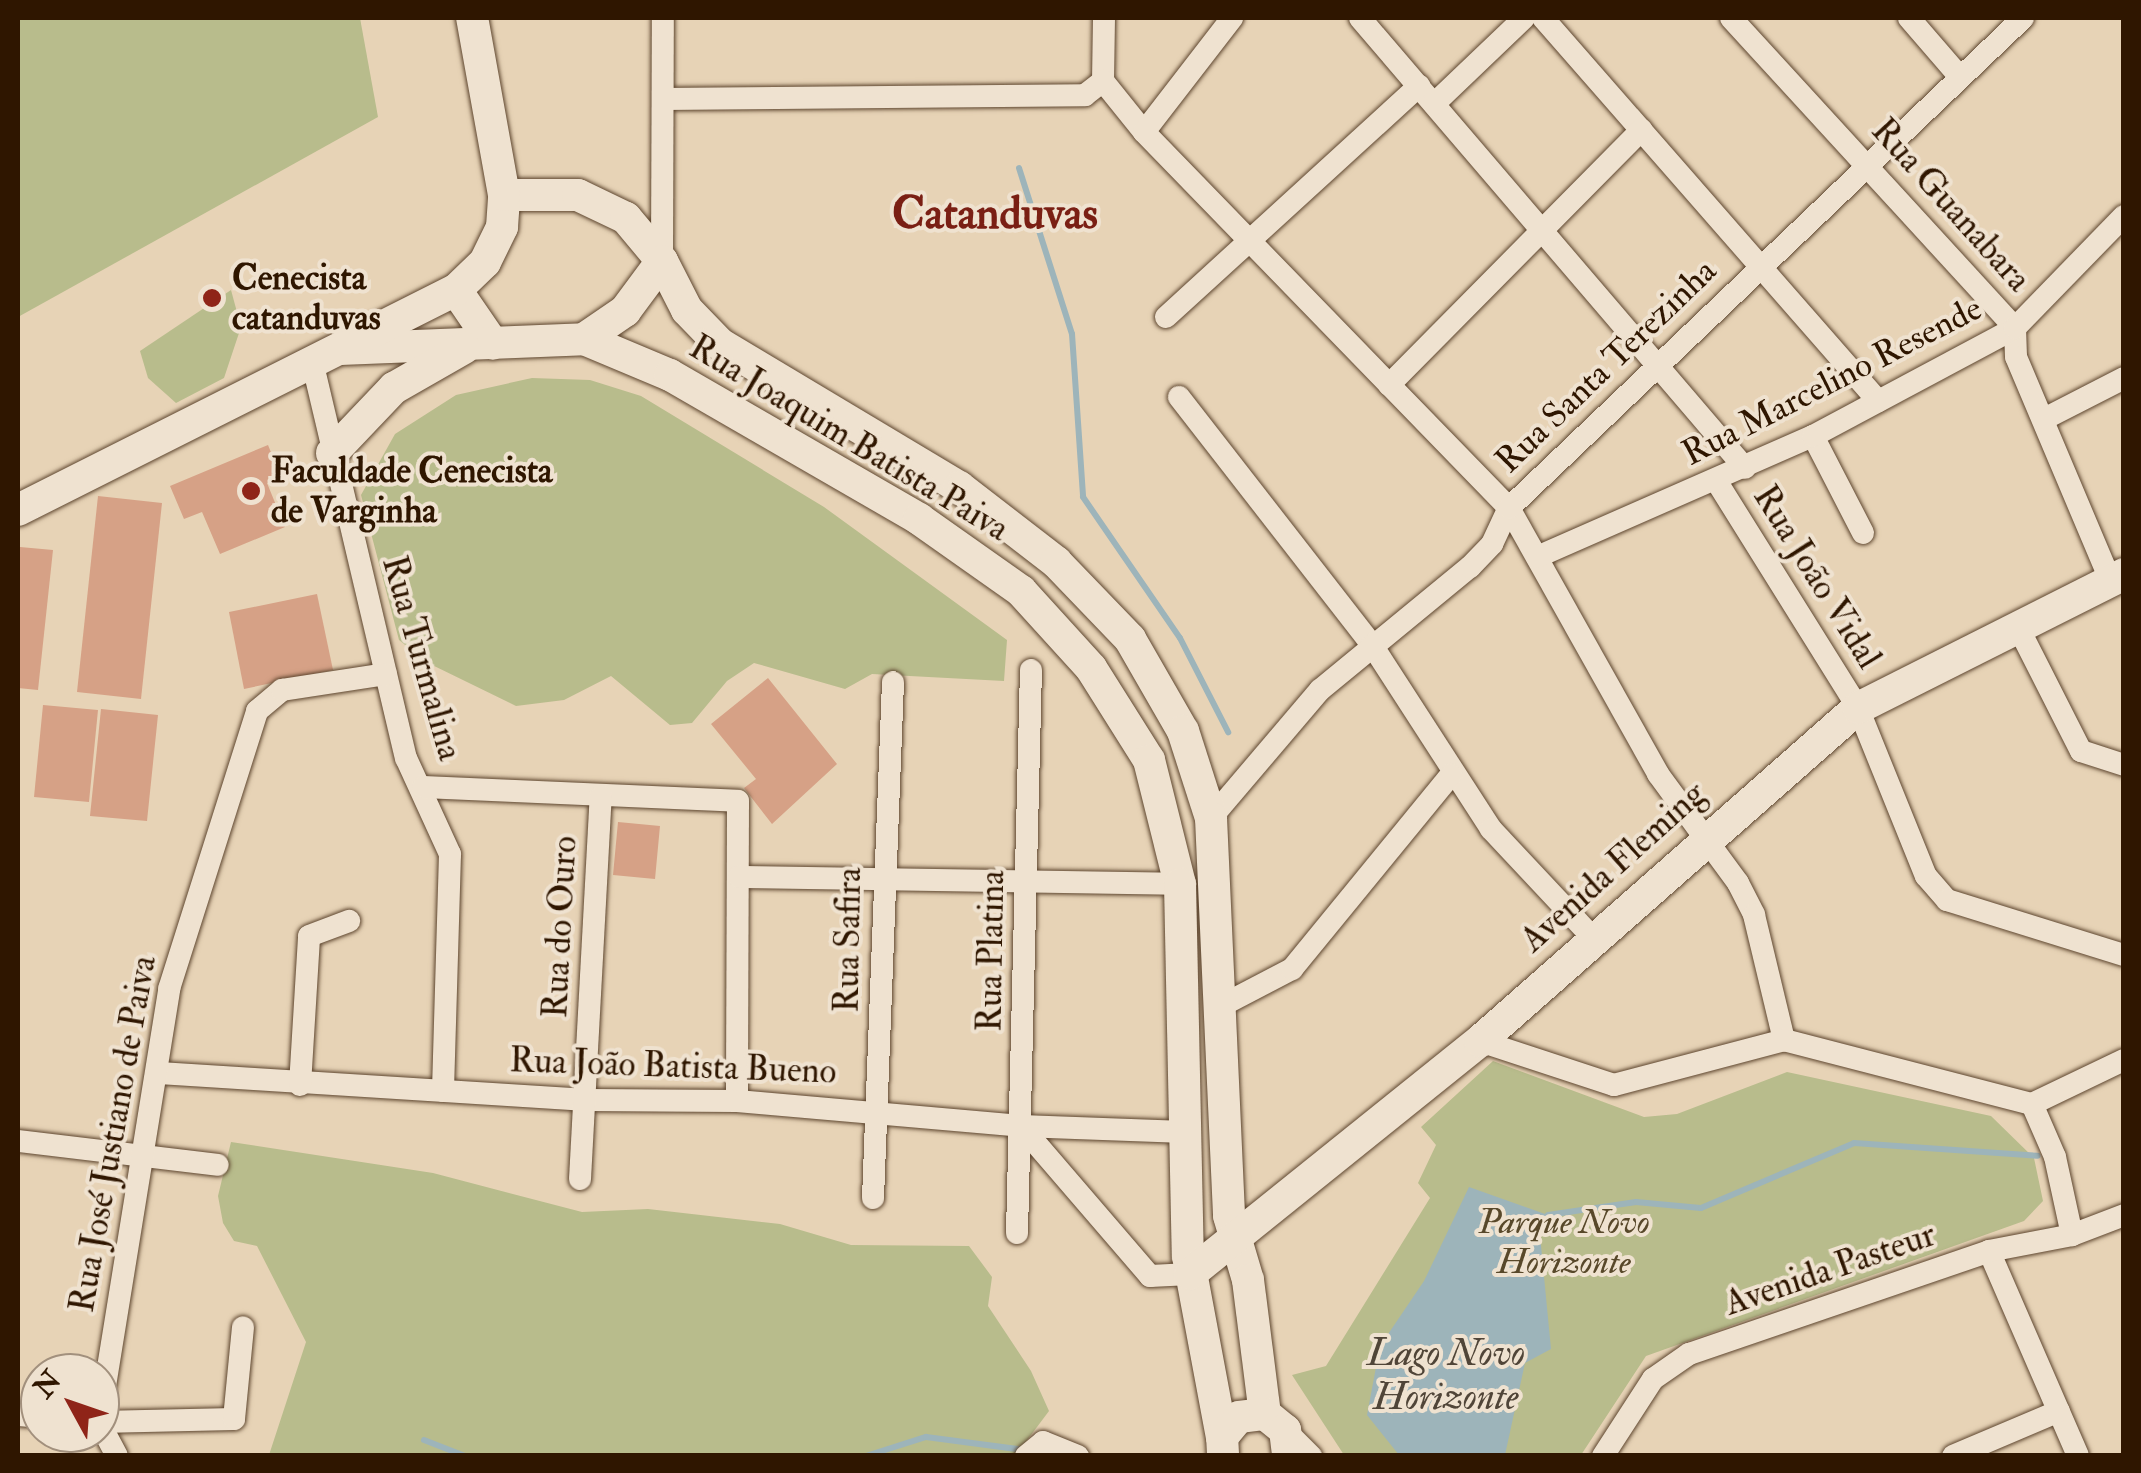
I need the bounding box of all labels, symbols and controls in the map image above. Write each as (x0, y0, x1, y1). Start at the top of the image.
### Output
street label: Rua Guanabara (1862, 110, 2040, 300)
district label: Catanduvas (892, 188, 1098, 242)
street label: Rua Santa Terezinha (1487, 250, 1725, 482)
place label: Cenecista catanduvas (232, 257, 381, 339)
marker: Cenecista catanduvas (201, 287, 223, 309)
street label: Rua Marcelino Resende (1675, 287, 1989, 475)
street label: Rua Joaquim Batista Paiva (682, 326, 1016, 550)
place label: Faculdade Cenecista de Varginha (271, 450, 552, 532)
street label: Rua João Vidal (1744, 478, 1890, 676)
marker: Faculdade Cenecista de Varginha (240, 480, 262, 502)
street label: Rua Turmalina (373, 551, 471, 765)
street label: Avenida Fleming (1512, 773, 1714, 961)
street label: Rua do Ouro (534, 835, 586, 1019)
street label: Rua Safira (826, 867, 870, 1013)
street label: Rua Platina (969, 870, 1013, 1032)
street label: Rua José Justiano de Paiva (61, 952, 165, 1316)
street label: Rua João Batista Bueno (509, 1039, 837, 1093)
park label: Parque Novo Horizonte (1478, 1201, 1650, 1283)
street label: Avenida Pasteur (1719, 1213, 1941, 1325)
water label: Lago Novo Horizonte (1367, 1331, 1525, 1420)
north arrow (20, 1353, 120, 1453)
text: N (27, 1364, 70, 1406)

